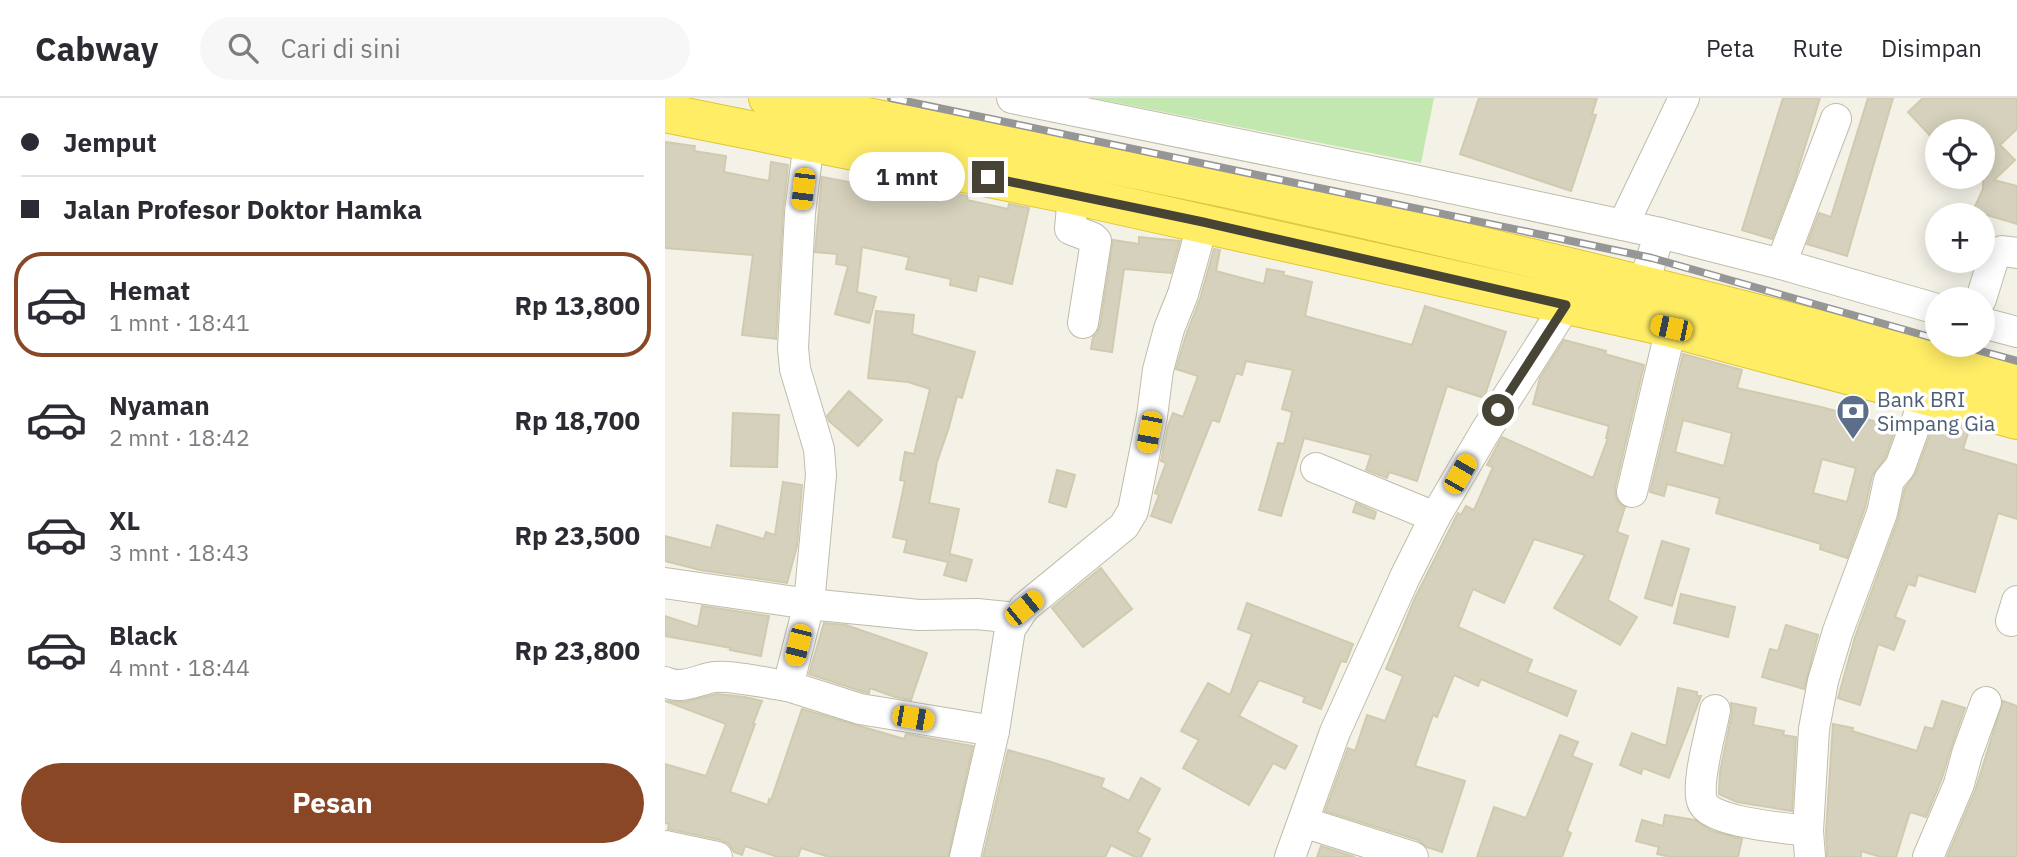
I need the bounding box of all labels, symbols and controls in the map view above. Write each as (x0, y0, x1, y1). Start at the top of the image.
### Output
search box (200, 17, 690, 80)
text: Cabway (35, 27, 158, 70)
icon: search (224, 29, 262, 67)
text: Cari di sini (280, 31, 401, 65)
text: Peta (1706, 32, 1754, 64)
text: Rute (1792, 32, 1843, 64)
text: Disimpan (1881, 32, 1982, 64)
map controls (1925, 119, 1995, 357)
button: locate (1925, 119, 1995, 189)
text: Jemput (63, 125, 157, 159)
callout: 1 mnt (848, 153, 963, 202)
text: 1 mnt (876, 161, 938, 191)
route end (972, 161, 1004, 193)
car (791, 167, 816, 211)
text: Jalan Profesor Doktor Hamka (63, 192, 422, 226)
button: + (1925, 203, 1995, 273)
icon: car (25, 273, 88, 336)
text: Hemat (109, 273, 190, 307)
button: − (1925, 287, 1995, 357)
text: Rp 13,800 (514, 288, 640, 322)
text: 1 mnt · 18:41 (109, 307, 250, 337)
car (1649, 313, 1694, 343)
place label: Bank BRI Simpang Gia (1877, 385, 1995, 437)
icon: car (25, 388, 88, 451)
text: Nyaman (109, 388, 210, 422)
bank icon: Bank BRI Simpang Gia (1834, 392, 1872, 441)
route start (1482, 394, 1514, 426)
text: Rp 18,700 (514, 403, 640, 437)
car (1135, 409, 1164, 455)
text: 2 mnt · 18:42 (109, 422, 250, 452)
car (1441, 451, 1480, 497)
icon: car (25, 503, 88, 566)
text: XL (109, 503, 140, 537)
text: Rp 23,500 (514, 518, 640, 552)
text: 3 mnt · 18:43 (109, 537, 250, 567)
car (1002, 587, 1047, 629)
icon: car (25, 618, 88, 681)
text: Black (109, 618, 177, 652)
car (783, 622, 814, 668)
text: Rp 23,800 (514, 633, 640, 667)
text: 4 mnt · 18:44 (109, 652, 250, 682)
car (891, 704, 936, 732)
button: Pesan (21, 763, 644, 843)

